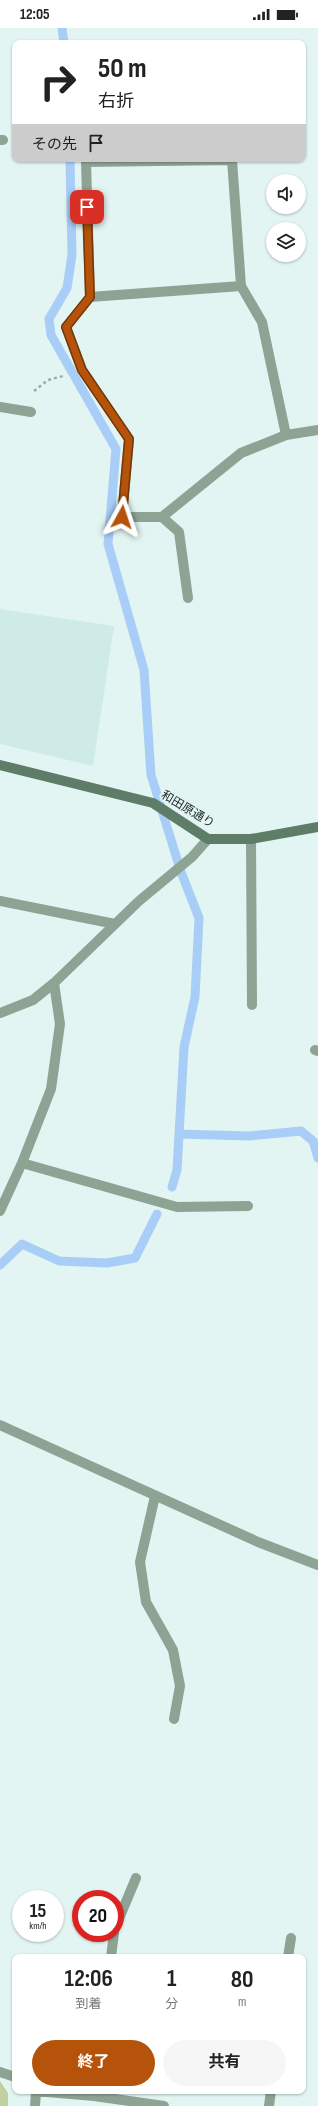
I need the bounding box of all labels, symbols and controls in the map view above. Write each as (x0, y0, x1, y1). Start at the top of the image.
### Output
text: 12:05 (20, 5, 50, 24)
text: 50 m (98, 52, 147, 85)
icon: right (32, 56, 84, 108)
text: 右折 (98, 91, 134, 112)
icon: arrive (85, 132, 107, 154)
text: その先 (32, 135, 77, 154)
map controls (266, 174, 306, 262)
button: sound (266, 174, 306, 214)
pin (70, 190, 104, 224)
icon: arrive (76, 196, 98, 218)
button: layers (266, 222, 306, 262)
position arrow (101, 496, 143, 538)
street label: 和田原通り (158, 788, 217, 831)
speed limit sign: 20 (72, 1890, 124, 1942)
text: 15 (30, 1899, 46, 1923)
text: km/h (29, 1920, 47, 1932)
text: 12:06 (64, 1964, 113, 1993)
text: 1 (167, 1964, 176, 1993)
text: 80 (231, 1965, 253, 1994)
text: m (238, 1994, 246, 2010)
text: 到着 (76, 1996, 102, 2012)
text: 分 (165, 1996, 178, 2012)
button: 終了 (32, 2040, 155, 2086)
button: 共有 (163, 2040, 286, 2086)

